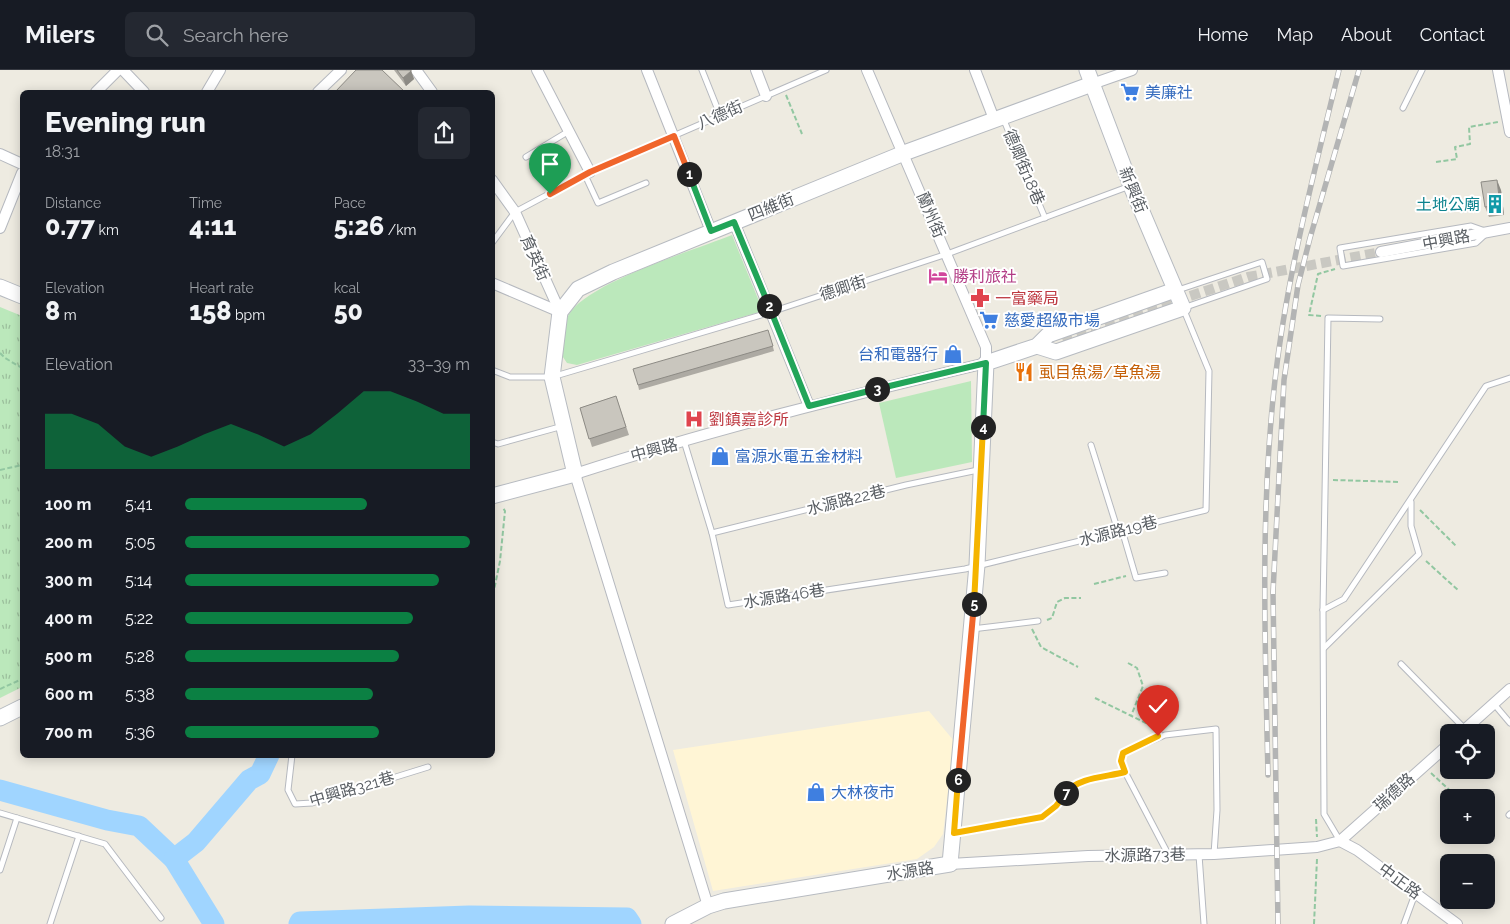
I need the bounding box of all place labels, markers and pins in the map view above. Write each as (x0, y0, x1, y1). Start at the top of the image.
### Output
supermarket icon: 美廉社 (1119, 81, 1141, 103)
place label: 美廉社 (1145, 83, 1193, 102)
pin (529, 143, 571, 194)
pin: 1 (676, 162, 702, 186)
building icon: 土地公廟 (1484, 193, 1506, 215)
place label: 土地公廟 (1416, 195, 1480, 214)
hotel icon: 勝利旅社 (927, 265, 949, 287)
place label: 勝利旅社 (953, 267, 1017, 286)
pharmacy icon: 一富藥局 (969, 287, 991, 309)
place label: 一富藥局 (995, 289, 1059, 308)
pin: 2 (756, 294, 782, 318)
supermarket icon: 慈愛超級市場 (978, 309, 1000, 331)
place label: 慈愛超級市場 (1004, 311, 1100, 330)
shop icon: 台和電器行 (942, 343, 964, 365)
place label: 台和電器行 (858, 345, 938, 364)
restaurant icon: 虱目魚湯/草魚湯 (1013, 361, 1035, 383)
place label: 虱目魚湯/草魚湯 (1039, 363, 1161, 382)
pin: 3 (864, 376, 890, 402)
hospital icon: 劉鎮嘉診所 (683, 408, 705, 430)
place label: 劉鎮嘉診所 (709, 410, 789, 429)
pin: 4 (970, 414, 996, 440)
shop icon: 富源水電五金材料 (709, 445, 731, 467)
place label: 富源水電五金材料 (735, 447, 863, 466)
pin: 5 (962, 592, 986, 616)
pin (1137, 685, 1179, 736)
pin: 6 (946, 768, 970, 792)
pin: 7 (1054, 780, 1078, 806)
shop icon: 大林夜市 (805, 781, 827, 803)
place label: 大林夜市 (831, 783, 895, 802)

